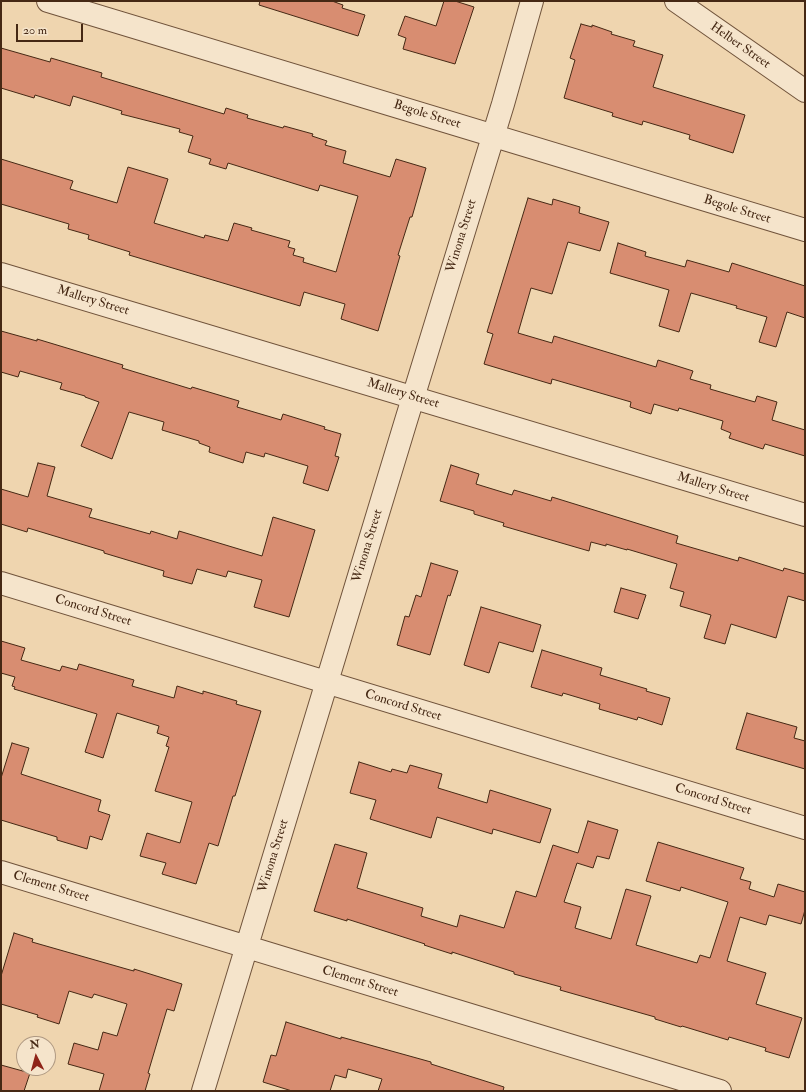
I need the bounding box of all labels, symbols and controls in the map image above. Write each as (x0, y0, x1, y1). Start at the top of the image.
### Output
scale bar (18, 16, 85, 42)
street label: Helber Street (707, 20, 773, 72)
text: 20 m (23, 23, 47, 38)
street label: Begole Street (392, 97, 462, 133)
street label: Begole Street (702, 192, 772, 228)
street label: Winona Street (443, 198, 481, 274)
street label: Mallery Street (55, 283, 131, 319)
street label: Mallery Street (365, 376, 441, 412)
street label: Mallery Street (675, 470, 751, 506)
street label: Winona Street (349, 508, 387, 584)
street label: Concord Street (53, 592, 133, 630)
street label: Concord Street (363, 687, 443, 725)
street label: Concord Street (673, 781, 753, 819)
street label: Winona Street (255, 818, 293, 894)
street label: Clement Street (11, 868, 91, 906)
street label: Clement Street (320, 963, 400, 1001)
north arrow (16, 1036, 56, 1076)
text: N (29, 1038, 40, 1052)

